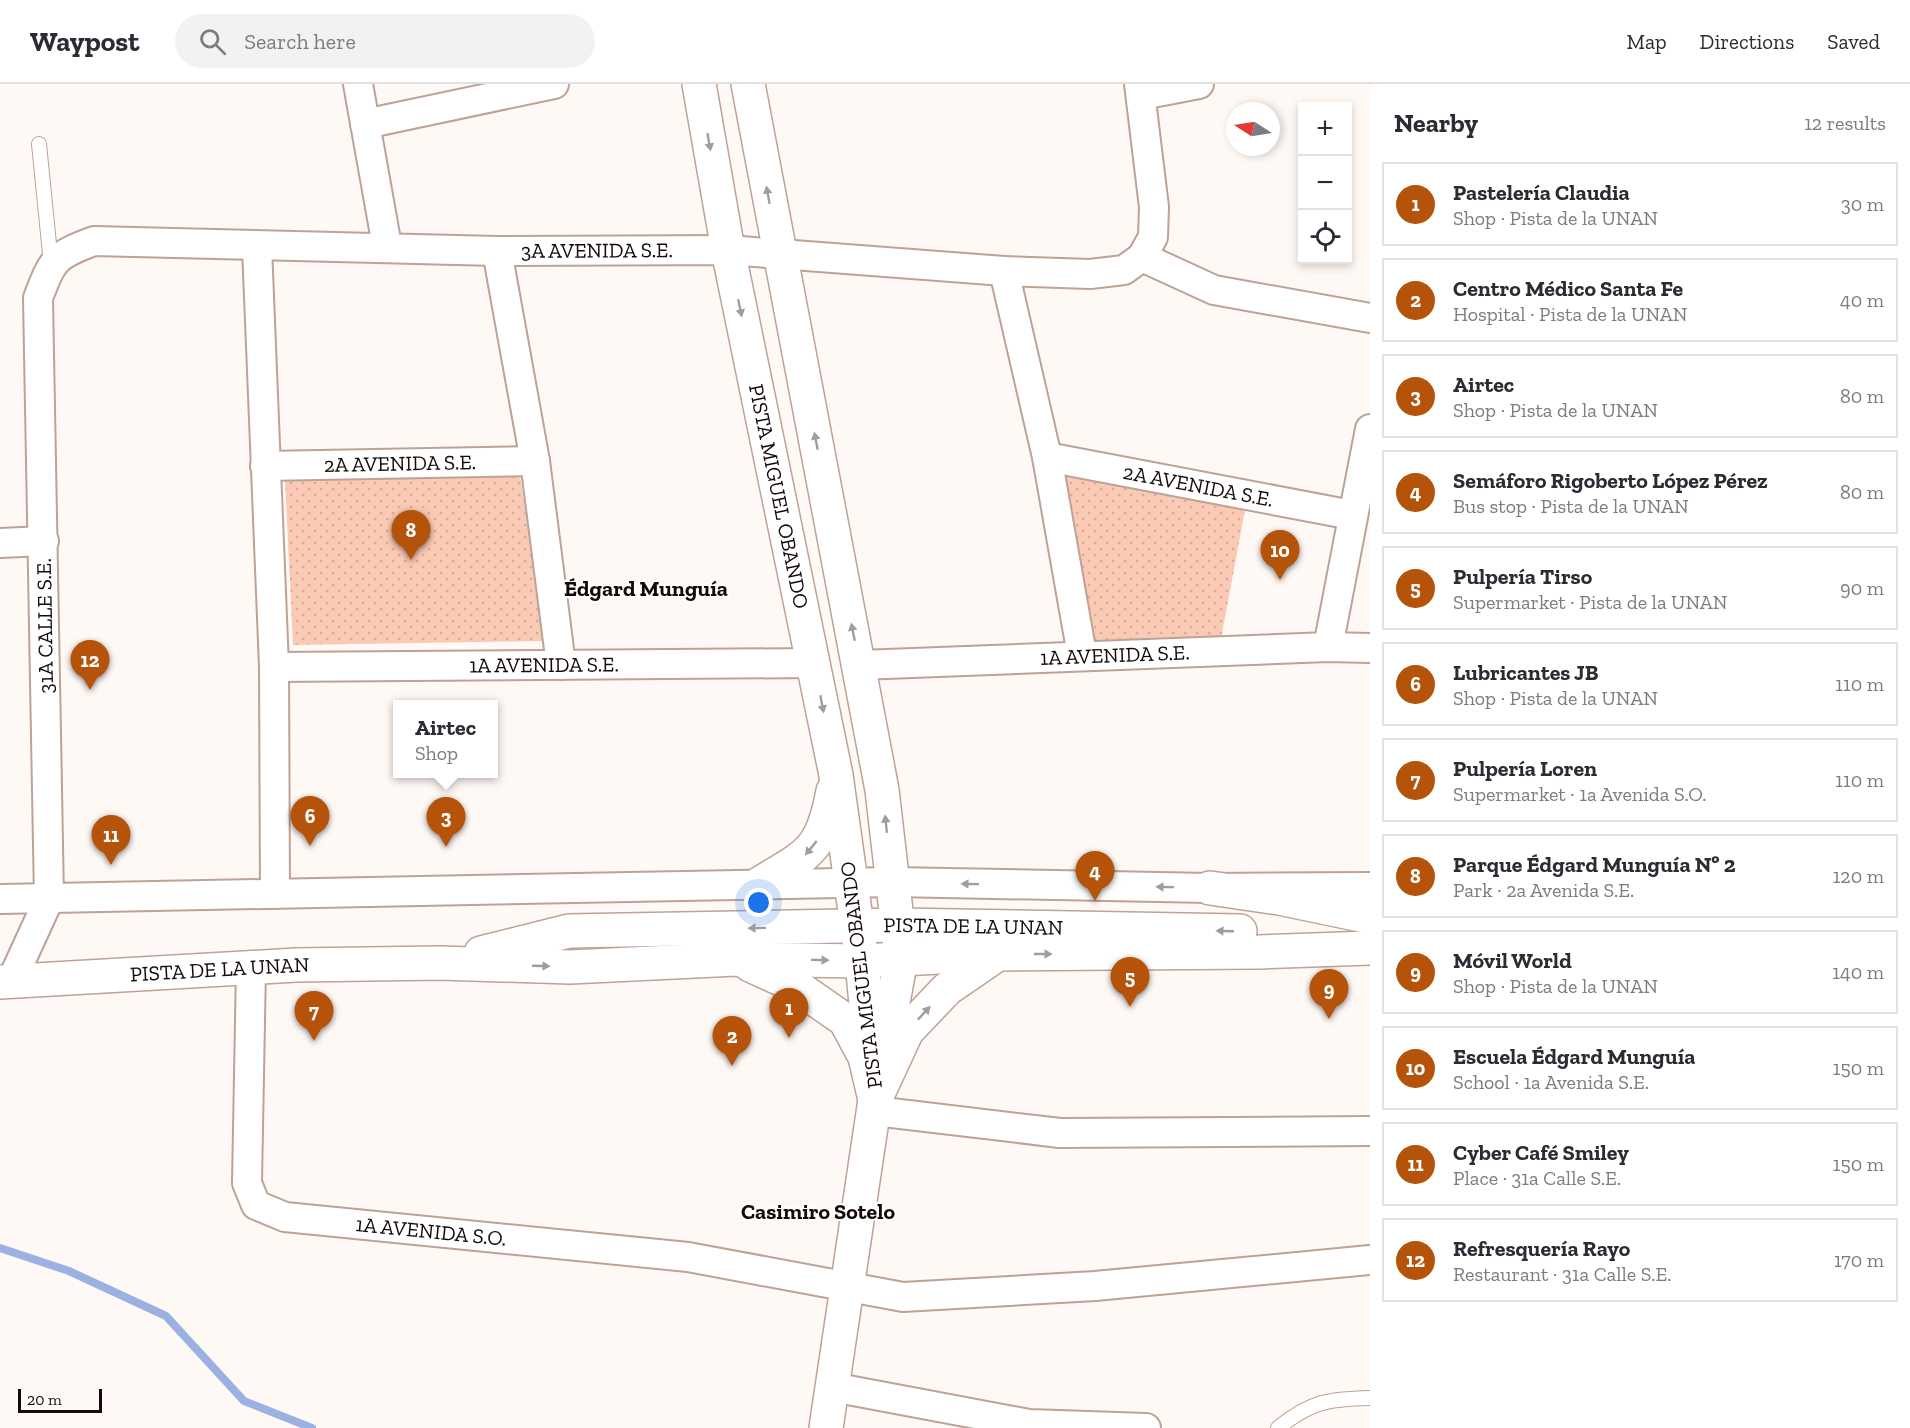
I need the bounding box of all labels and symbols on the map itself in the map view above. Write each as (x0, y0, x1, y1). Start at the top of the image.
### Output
north arrow (1226, 102, 1280, 156)
one-way arrow (705, 132, 714, 151)
one-way arrow (763, 186, 772, 205)
street label: 3A AVENIDA S.E. (521, 237, 673, 263)
one-way arrow (735, 298, 745, 317)
street label: PISTA MIGUEL OBANDO (744, 382, 814, 611)
one-way arrow (811, 431, 820, 450)
street label: 2A AVENIDA S.E. (324, 449, 476, 477)
street label: 2A AVENIDA S.E. (1121, 459, 1276, 512)
pin: 8 (392, 510, 430, 560)
pin: 10 (1260, 530, 1300, 580)
street label: 31A CALLE S.E. (31, 558, 58, 694)
district label: Édgard Munguía (564, 575, 728, 602)
one-way arrow (848, 622, 857, 641)
street label: 1A AVENIDA S.E. (1040, 639, 1190, 670)
pin: 12 (70, 640, 110, 690)
street label: 1A AVENIDA S.E. (469, 651, 619, 678)
one-way arrow (818, 695, 827, 714)
pin: 6 (290, 796, 330, 846)
pin: 3 (426, 798, 466, 847)
one-way arrow (881, 815, 891, 834)
pin: 11 (92, 816, 130, 865)
one-way arrow (804, 840, 817, 856)
pin: 4 (1076, 852, 1114, 901)
street label: PISTA MIGUEL OBANDO (834, 860, 887, 1090)
one-way arrow (960, 879, 979, 888)
one-way arrow (1155, 882, 1174, 892)
your location (744, 888, 773, 917)
street label: PISTA DE LA UNAN (883, 912, 1063, 940)
one-way arrow (747, 923, 766, 932)
one-way arrow (1215, 926, 1234, 935)
one-way arrow (1034, 949, 1053, 959)
street label: PISTA DE LA UNAN (129, 952, 309, 987)
one-way arrow (810, 955, 829, 965)
pin: 5 (1110, 958, 1150, 1007)
one-way arrow (531, 961, 550, 971)
pin: 9 (1310, 970, 1348, 1019)
pin: 1 (770, 988, 808, 1038)
pin: 7 (294, 992, 334, 1041)
one-way arrow (917, 1006, 931, 1020)
pin: 2 (712, 1016, 752, 1066)
district label: Casimiro Sotelo (741, 1198, 896, 1225)
street label: 1A AVENIDA S.O. (355, 1211, 508, 1251)
scale bar (18, 1386, 102, 1414)

